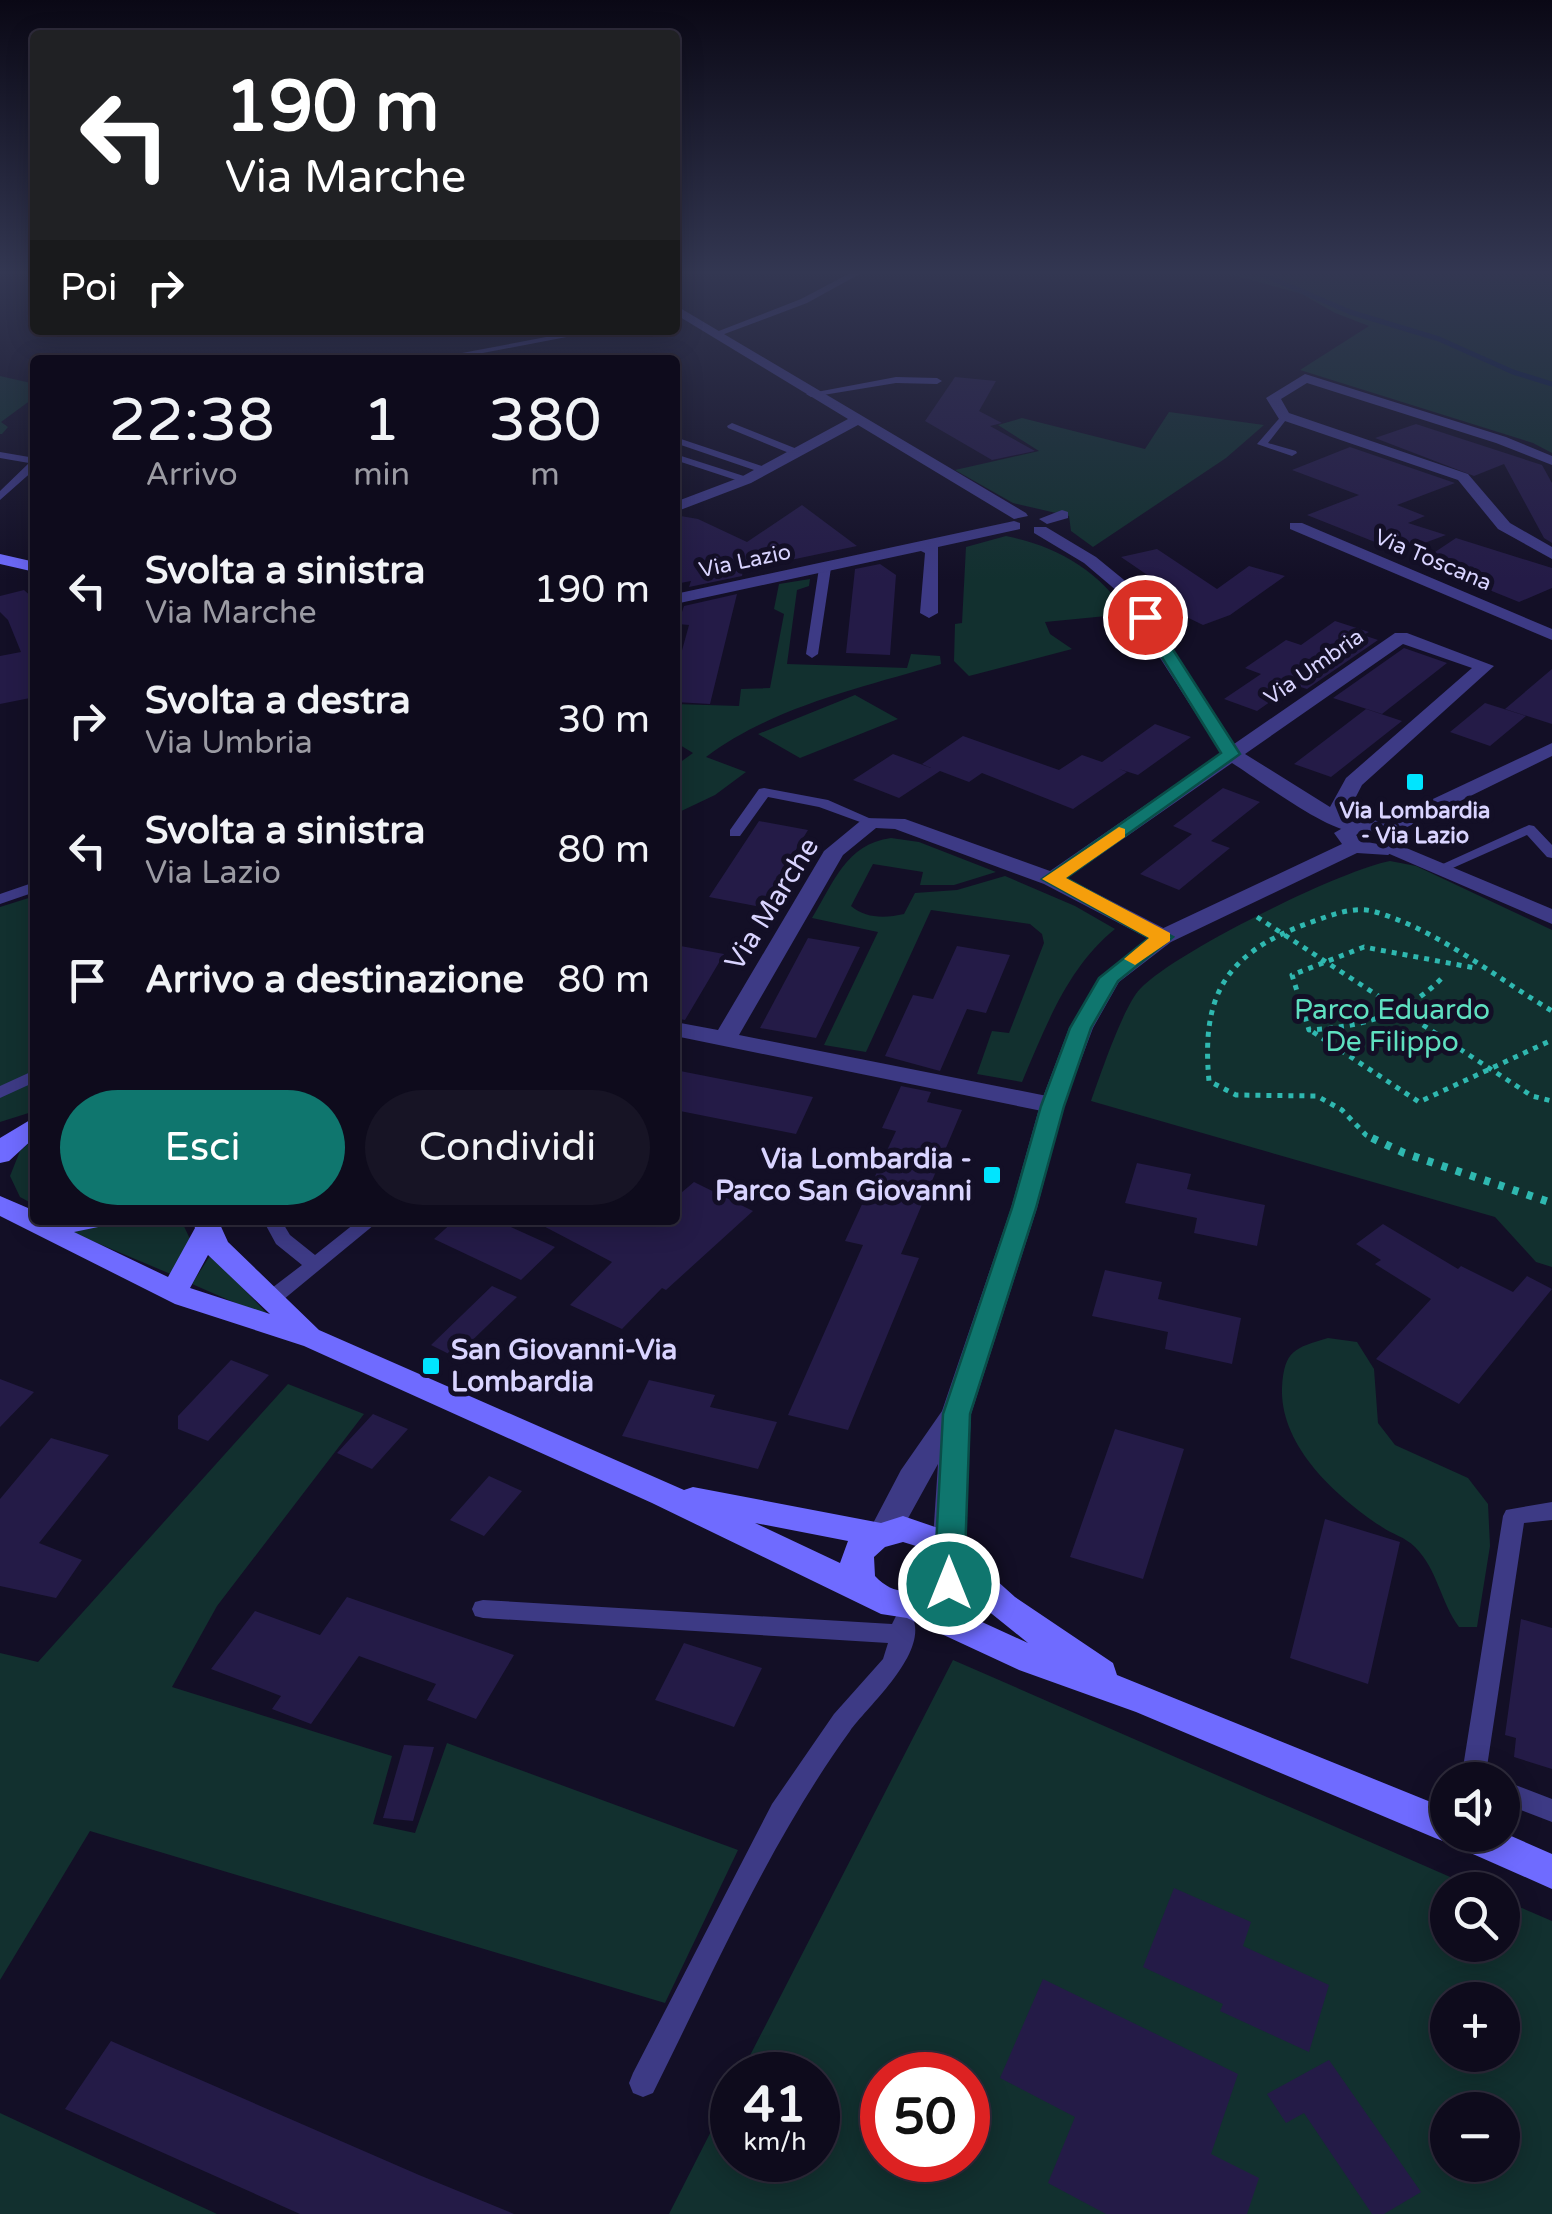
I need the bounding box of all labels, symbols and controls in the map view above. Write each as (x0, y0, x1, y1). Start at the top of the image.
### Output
text: 190 m (225, 66, 439, 150)
icon: left (60, 70, 190, 200)
text: Via Marche (225, 151, 466, 205)
icon: right (138, 260, 193, 315)
text: Poi (60, 265, 118, 311)
text: 22:38 (108, 385, 275, 457)
text: 1 (363, 385, 400, 457)
text: 380 (488, 385, 602, 457)
text: Arrivo (145, 456, 238, 494)
text: min (353, 456, 410, 494)
text: m (530, 456, 560, 494)
street label: Via Toscana (1371, 524, 1495, 596)
street label: Via Lazio (697, 539, 793, 583)
text: Svolta a sinistra (145, 548, 425, 594)
icon: left (60, 563, 115, 618)
text: 190 m (534, 567, 650, 613)
pin (1103, 575, 1188, 660)
icon: arrive (1118, 590, 1173, 645)
text: Via Marche (145, 594, 317, 632)
street label: Via Umbria (1259, 623, 1369, 711)
text: Svolta a destra (145, 678, 411, 724)
icon: right (60, 693, 115, 748)
text: 30 m (558, 697, 650, 743)
text: Via Umbria (145, 724, 313, 762)
marker: Via Lombardia - Via Lazio (1404, 771, 1426, 793)
place label: Via Lombardia - Via Lazio (1340, 798, 1490, 849)
text: Svolta a sinistra (145, 808, 425, 854)
icon: left (60, 823, 115, 878)
text: 80 m (558, 827, 650, 873)
street label: Via Marche (718, 831, 826, 977)
text: Via Lazio (145, 854, 281, 892)
icon: arrive (60, 953, 115, 1008)
text: Arrivo a destinazione (145, 957, 524, 1003)
text: 80 m (558, 957, 650, 1003)
park label: Parco Eduardo De Filippo (1294, 993, 1490, 1059)
button: Esci (60, 1090, 345, 1205)
button: Condividi (365, 1090, 650, 1205)
place label: Via Lombardia - Parco San Giovanni (715, 1142, 972, 1208)
marker: Via Lombardia - Parco San Giovanni (981, 1164, 1003, 1186)
place label: San Giovanni-Via Lombardia (451, 1333, 677, 1399)
marker: San Giovanni-Via Lombardia (420, 1355, 442, 1377)
position arrow (897, 1532, 1001, 1636)
map controls (1430, 1762, 1520, 2182)
button: sound (1430, 1762, 1520, 1852)
button: search (1430, 1872, 1520, 1962)
button: + (1430, 1982, 1520, 2072)
speed limit sign: 50 (860, 2052, 990, 2182)
text: 41 (744, 2075, 806, 2135)
button: − (1430, 2092, 1520, 2182)
text: km/h (744, 2127, 806, 2157)

